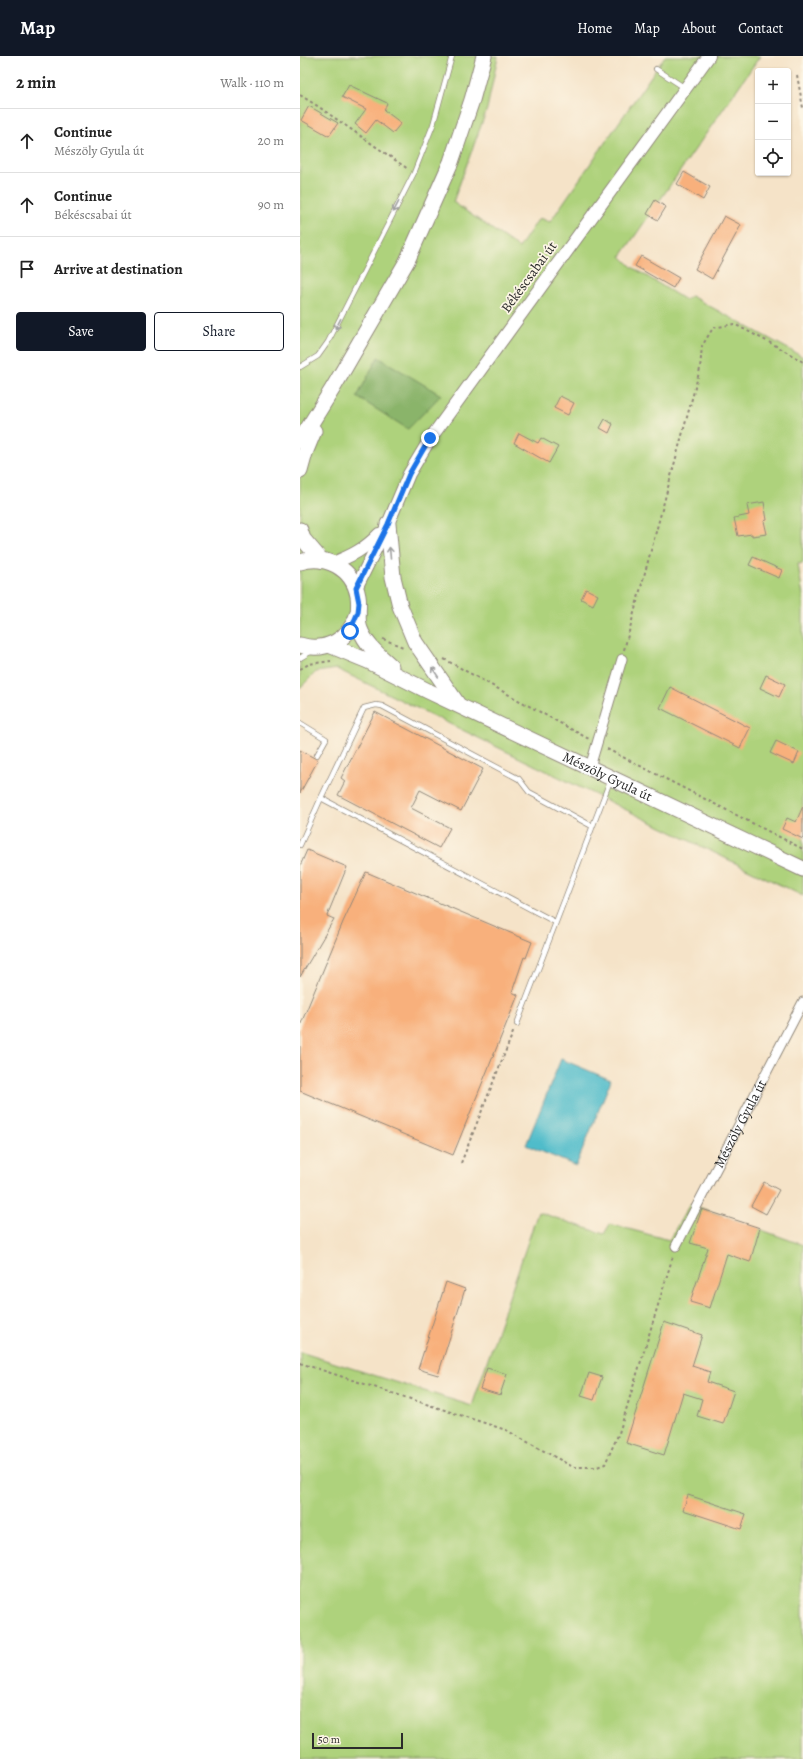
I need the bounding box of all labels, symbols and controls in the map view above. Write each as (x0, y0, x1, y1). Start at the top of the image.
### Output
text: Map (20, 15, 55, 41)
text: Home (577, 19, 612, 38)
text: Map (634, 19, 660, 38)
text: About (682, 19, 716, 38)
text: Contact (738, 19, 783, 38)
map controls (755, 68, 791, 176)
button: + (755, 68, 791, 104)
text: 2 min (16, 71, 56, 94)
text: Walk · 110 m (220, 74, 284, 91)
button: − (755, 104, 791, 140)
text: Continue (54, 122, 112, 142)
icon: ahead (16, 130, 38, 152)
text: 20 m (258, 132, 284, 149)
button: locate (755, 140, 791, 176)
text: Mészöly Gyula út (54, 142, 144, 159)
text: Continue (54, 186, 112, 206)
icon: ahead (16, 194, 38, 216)
text: 90 m (258, 196, 284, 213)
one-way arrow (392, 201, 399, 213)
text: Békéscsabai út (54, 206, 132, 223)
street label: Békéscsabai út (497, 237, 562, 316)
icon: arrive (16, 258, 38, 280)
text: Arrive at destination (54, 259, 183, 279)
button: Save (16, 312, 146, 351)
button: Share (154, 312, 284, 351)
one-way arrow (334, 317, 341, 329)
route end (421, 429, 439, 447)
one-way arrow (387, 547, 394, 560)
route start (341, 622, 359, 640)
one-way arrow (431, 666, 439, 678)
street label: Mészöly Gyula út (560, 747, 656, 806)
street label: Mészöly Gyula út (709, 1076, 771, 1171)
scale bar (312, 1731, 403, 1750)
text: 50 m (318, 1732, 340, 1747)

